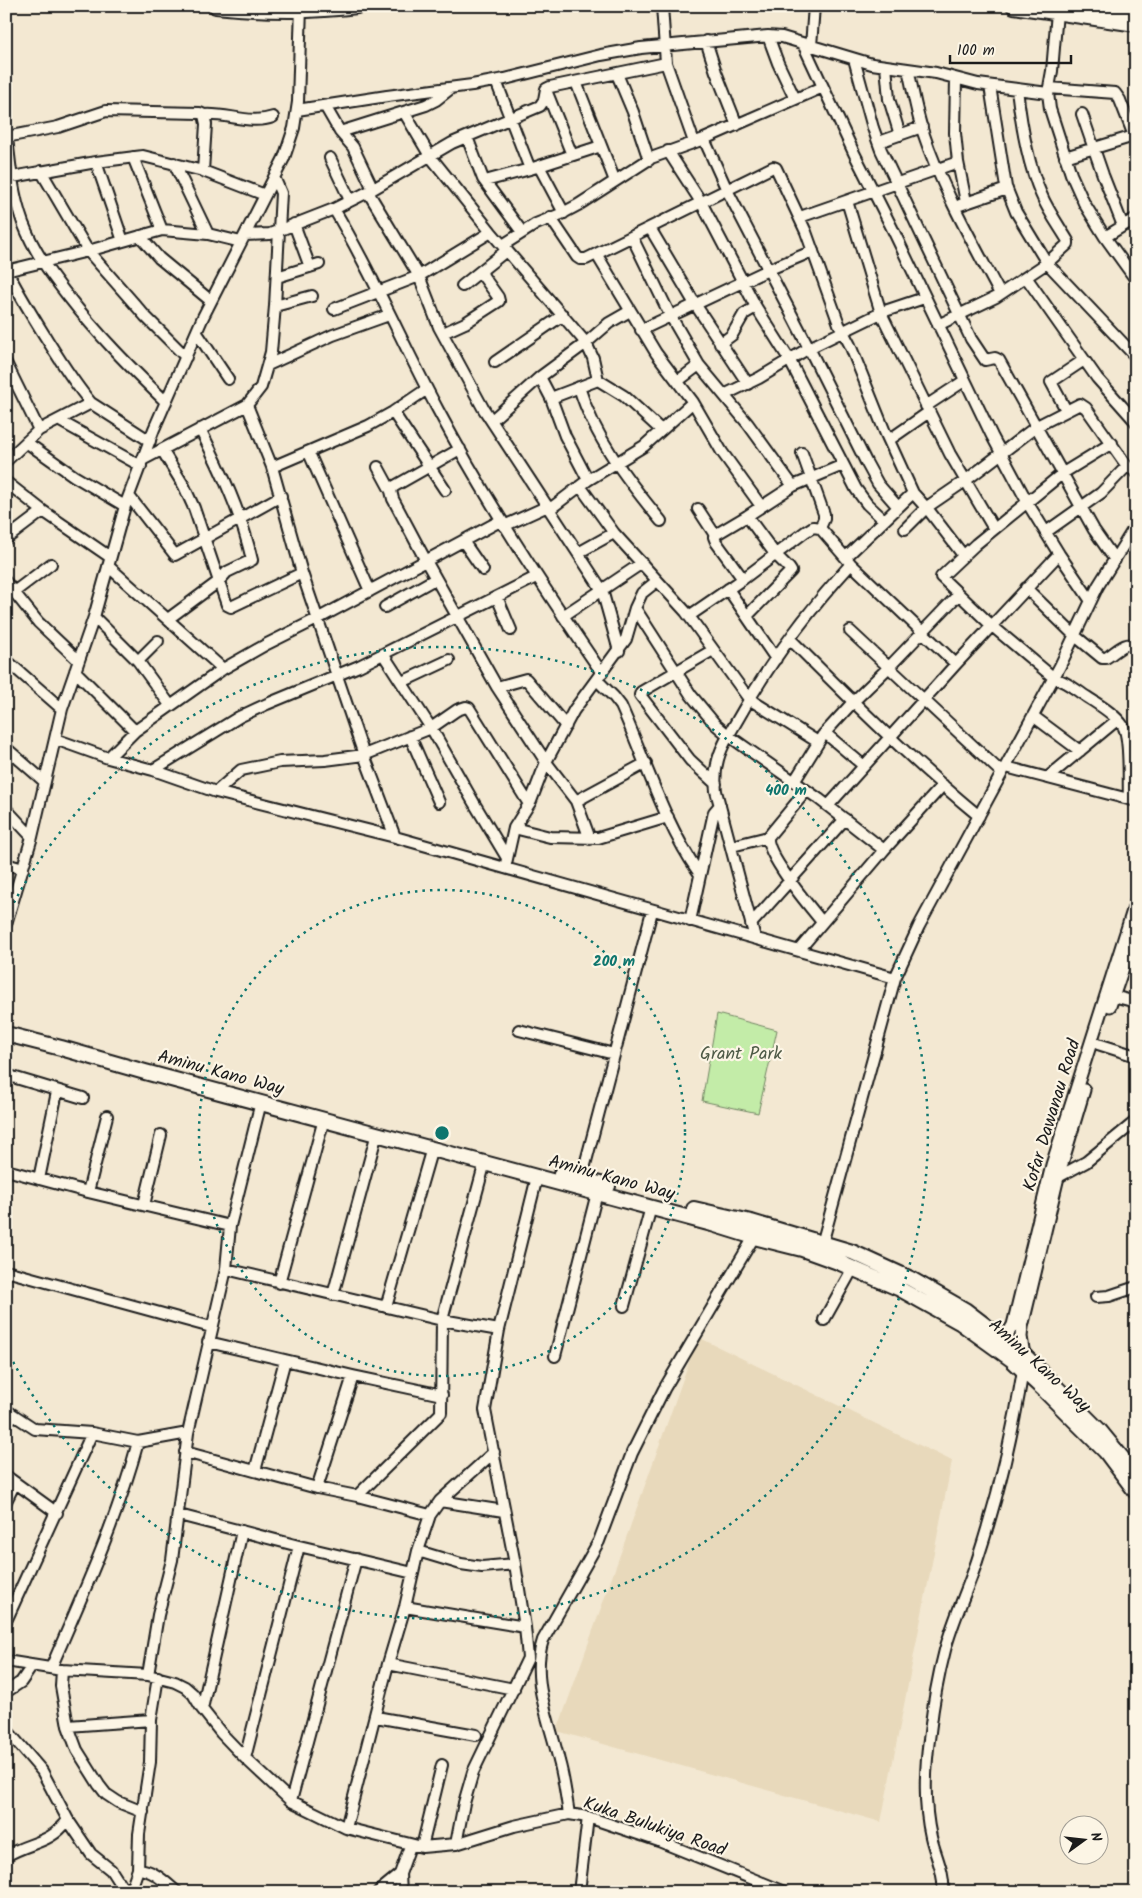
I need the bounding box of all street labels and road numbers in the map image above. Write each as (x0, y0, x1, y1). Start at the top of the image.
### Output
street label: Kofar Dawanau Road (1016, 1035, 1090, 1195)
street label: Aminu Kano Way (154, 1043, 288, 1104)
street label: Aminu Kano Way (545, 1148, 679, 1209)
street label: Aminu Kano Way (981, 1312, 1097, 1421)
street label: Kuka Bulukiya Road (579, 1789, 731, 1866)

